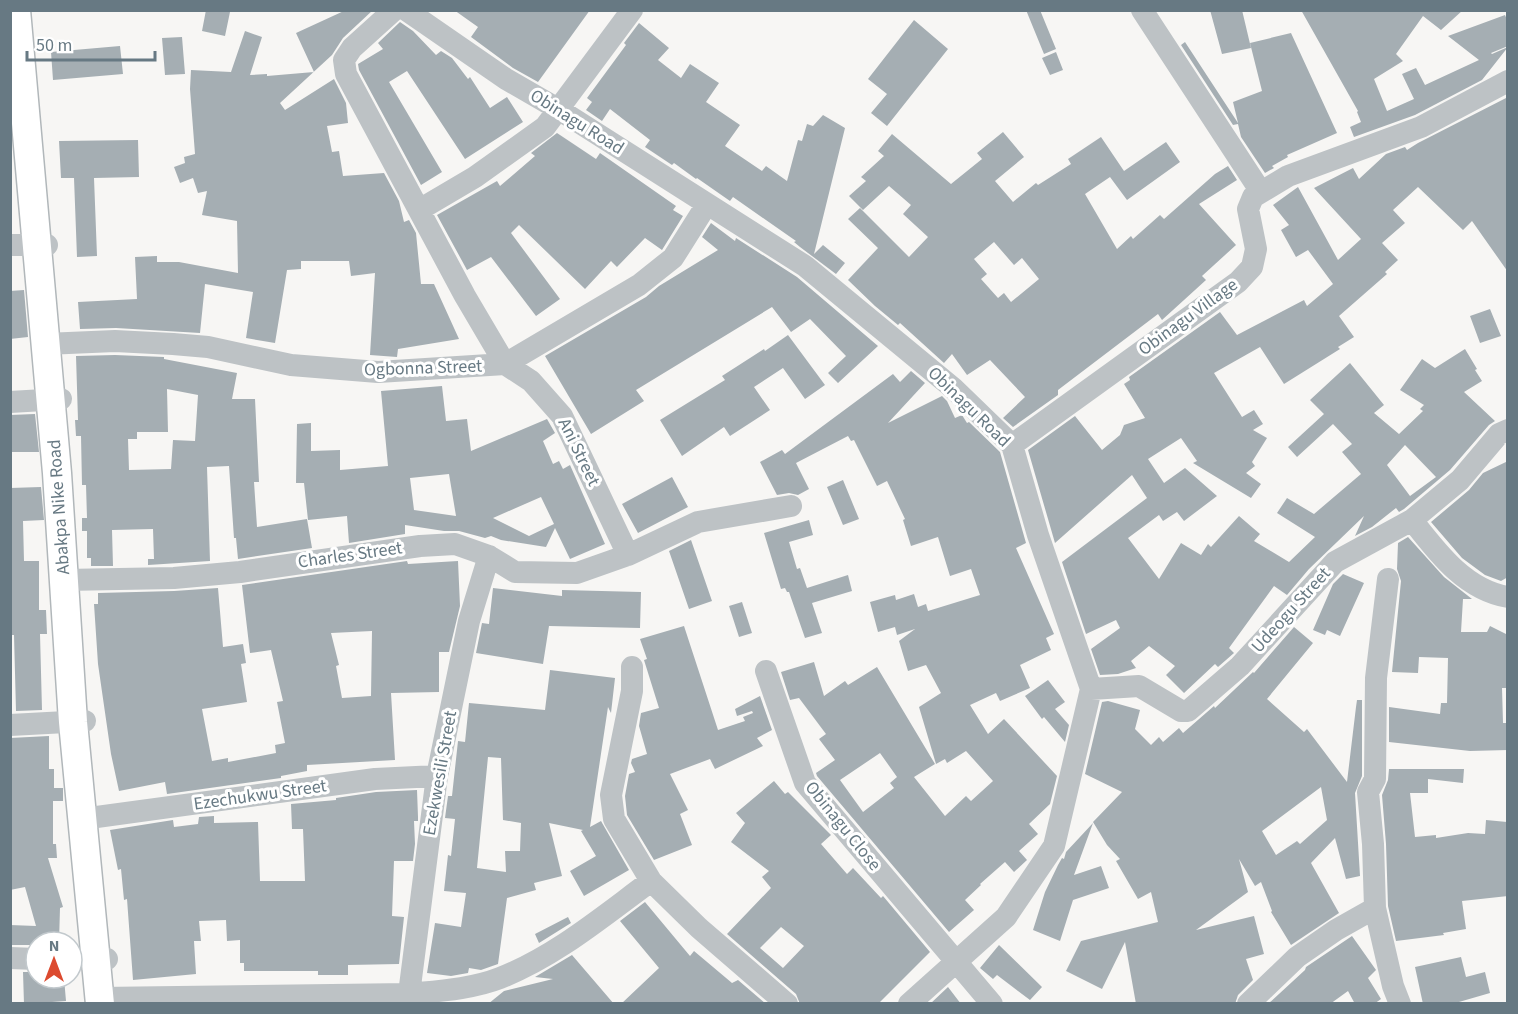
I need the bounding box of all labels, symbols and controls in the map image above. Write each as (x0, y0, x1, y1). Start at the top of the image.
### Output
scale bar (27, 24, 154, 62)
text: 50 m (36, 33, 72, 58)
street label: Obinagu Road (525, 83, 629, 161)
street label: Obinagu Village (1133, 272, 1243, 362)
street label: Ogbonna Street (363, 353, 483, 383)
street label: Obinagu Road (922, 361, 1016, 453)
street label: Ani Street (552, 414, 606, 490)
street label: Abakpa Nike Road (42, 438, 76, 576)
street label: Charles Street (296, 535, 404, 575)
street label: Udeogu Street (1246, 562, 1336, 658)
street label: Ezekwesili Street (417, 709, 463, 837)
street label: Ezechukwu Street (192, 773, 328, 817)
street label: Obinagu Close (799, 776, 887, 876)
north arrow (24, 930, 84, 990)
text: N (49, 935, 59, 957)

